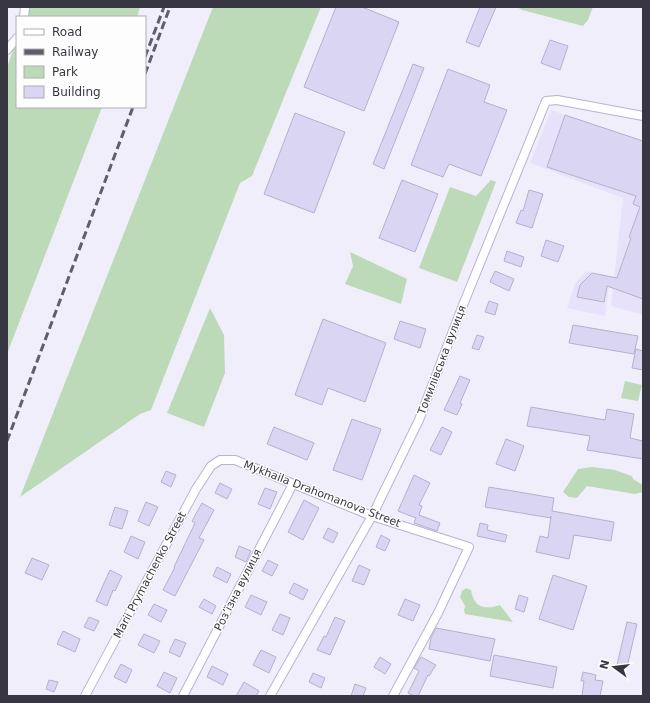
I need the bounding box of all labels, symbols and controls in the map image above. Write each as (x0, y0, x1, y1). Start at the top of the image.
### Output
legend (16, 16, 146, 108)
text: Road (52, 25, 82, 39)
text: Railway (52, 45, 98, 59)
text: Park (52, 65, 78, 79)
text: Building (52, 85, 101, 99)
street label: Томилівська вулиця (415, 303, 469, 417)
street label: Mykhaila Drahomanova Street (242, 458, 403, 530)
street label: Marii Prymachenko Street (111, 509, 189, 641)
street label: Розʼїзна вулиця (212, 547, 264, 633)
north arrow (594, 647, 634, 687)
text: N (597, 658, 612, 671)

